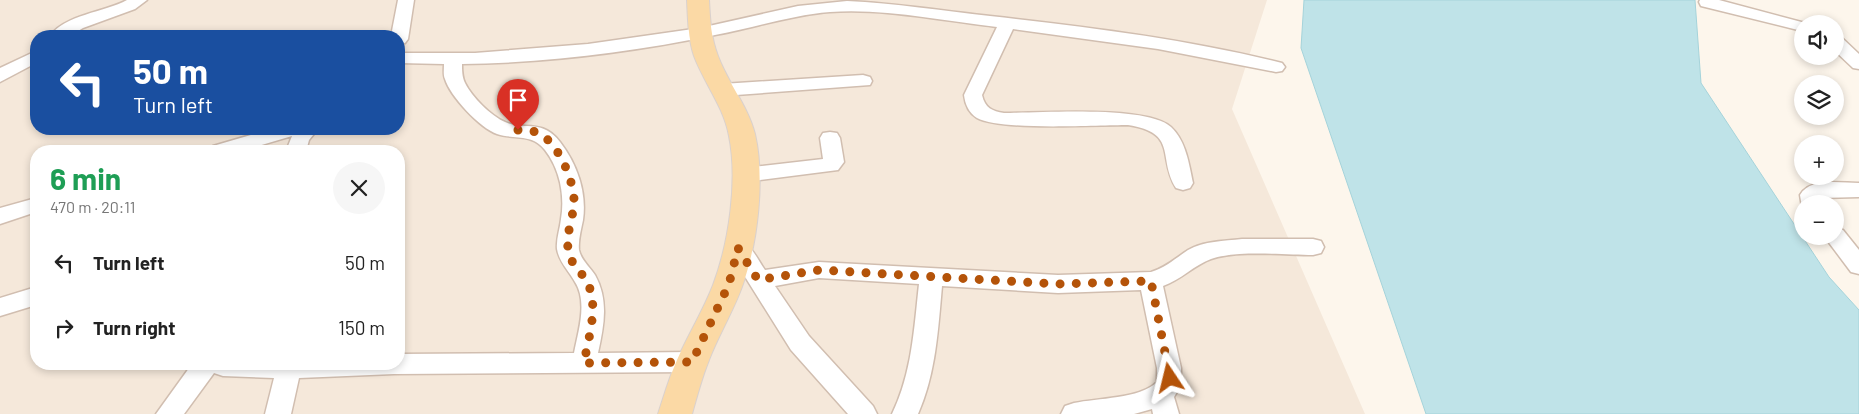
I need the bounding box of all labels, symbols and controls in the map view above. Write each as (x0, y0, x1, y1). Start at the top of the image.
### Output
map controls (1794, 15, 1844, 245)
button: sound (1794, 15, 1844, 65)
text: 50 m (133, 49, 208, 91)
icon: left (50, 50, 115, 115)
button: layers (1794, 75, 1844, 125)
pin (497, 79, 539, 130)
icon: arrive (504, 86, 532, 114)
text: Turn left (133, 91, 213, 117)
button: + (1794, 135, 1844, 185)
text: 6 min (50, 160, 121, 196)
button: close (333, 162, 385, 214)
button: − (1794, 195, 1844, 245)
text: 470 m · 20:11 (50, 197, 135, 216)
icon: left (50, 249, 78, 277)
text: Turn left (93, 251, 164, 274)
text: 50 m (345, 251, 385, 274)
icon: right (50, 314, 78, 342)
text: Turn right (93, 316, 175, 339)
text: 150 m (338, 316, 385, 339)
position arrow (1143, 351, 1195, 403)

